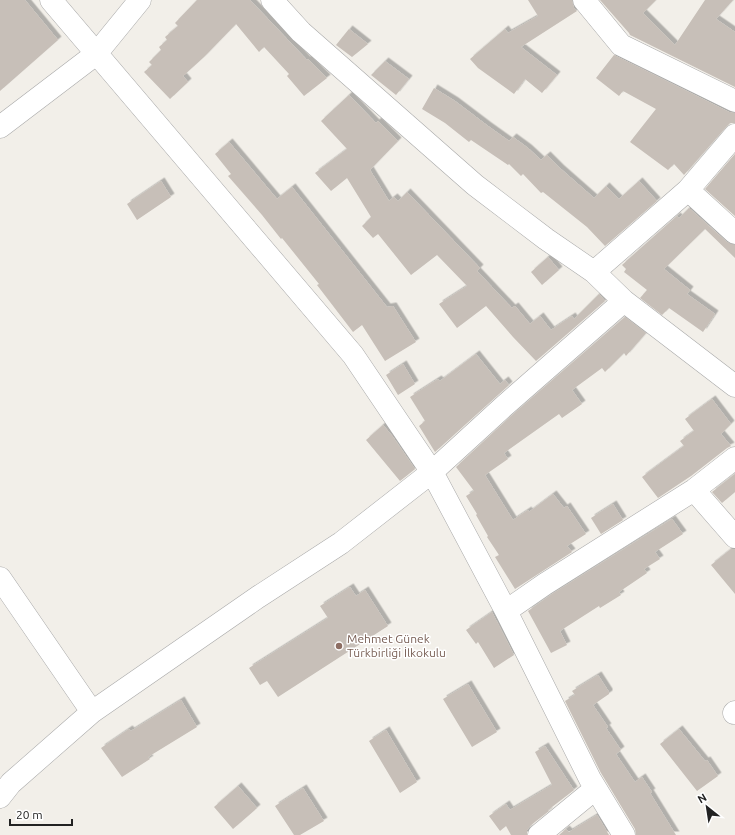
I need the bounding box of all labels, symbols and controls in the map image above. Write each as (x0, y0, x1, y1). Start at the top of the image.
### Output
place label: Mehmet Günek Türkbirliği İlkokulu (347, 632, 446, 659)
marker: Mehmet Günek Türkbirliği İlkokulu (334, 641, 344, 651)
north arrow (687, 787, 727, 827)
text: N (695, 791, 709, 806)
scale bar (10, 801, 72, 827)
text: 20 m (16, 808, 43, 821)

